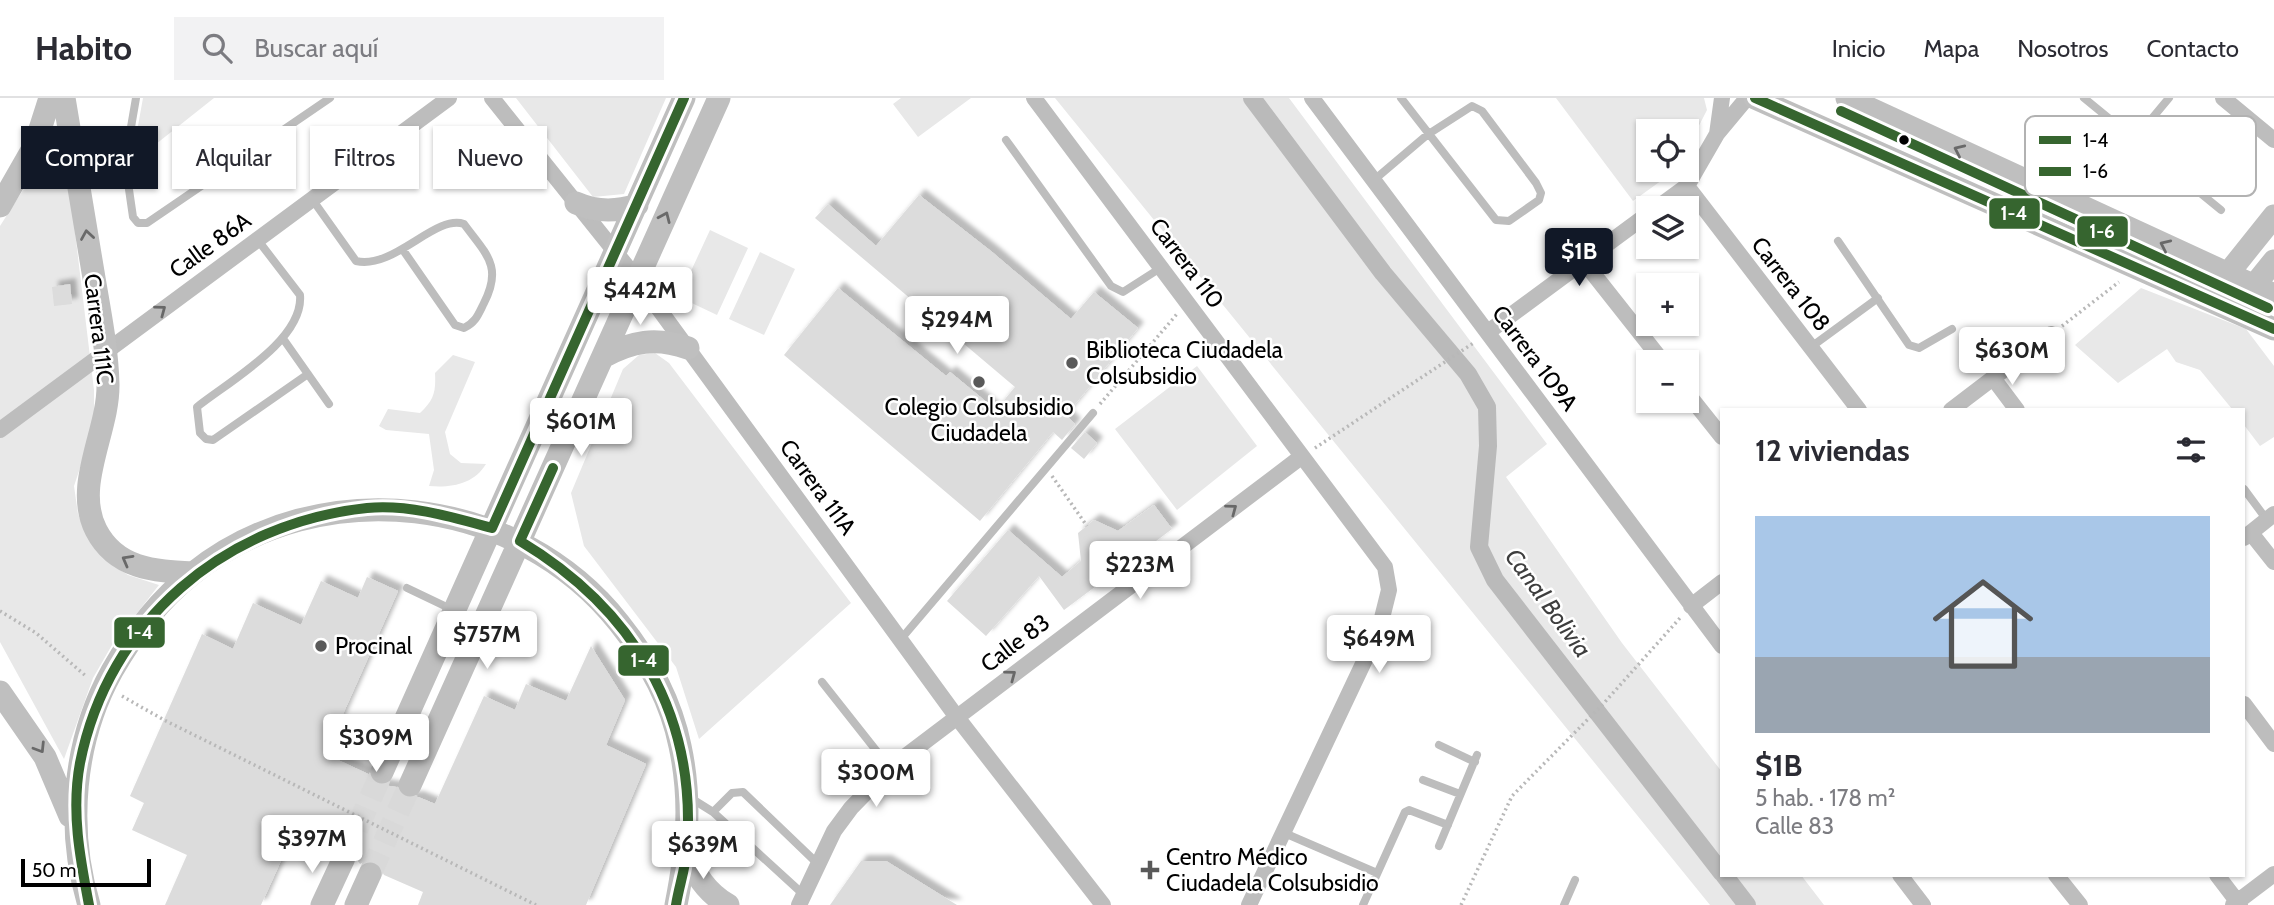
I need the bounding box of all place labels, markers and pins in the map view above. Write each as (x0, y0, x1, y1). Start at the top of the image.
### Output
unlabelled marker (1897, 133, 1911, 147)
pin: $1B (1545, 228, 1613, 288)
pin: $442M (591, 268, 689, 327)
pin: $294M (908, 296, 1006, 356)
pin: $630M (1963, 328, 2061, 387)
place label: Biblioteca Ciudadela Colsubsidio (1086, 336, 1283, 390)
marker: Biblioteca Ciudadela Colsubsidio (1064, 355, 1080, 371)
marker: Colegio Colsubsidio Ciudadela (971, 374, 987, 390)
place label: Colegio Colsubsidio Ciudadela (884, 393, 1074, 447)
pin: $601M (532, 398, 630, 458)
pin: $223M (1091, 542, 1189, 601)
pin: $757M (438, 612, 536, 671)
pin: $649M (1330, 616, 1428, 675)
place label: Procinal (335, 632, 413, 660)
marker: Procinal (313, 638, 329, 654)
pin: $309M (327, 714, 425, 774)
pin: $300M (827, 750, 925, 809)
pin: $397M (263, 816, 361, 875)
pin: $639M (654, 822, 752, 881)
place label: Centro Médico Ciudadela Colsubsidio (1166, 843, 1379, 897)
marker: Centro Médico Ciudadela Colsubsidio (1140, 860, 1160, 880)

